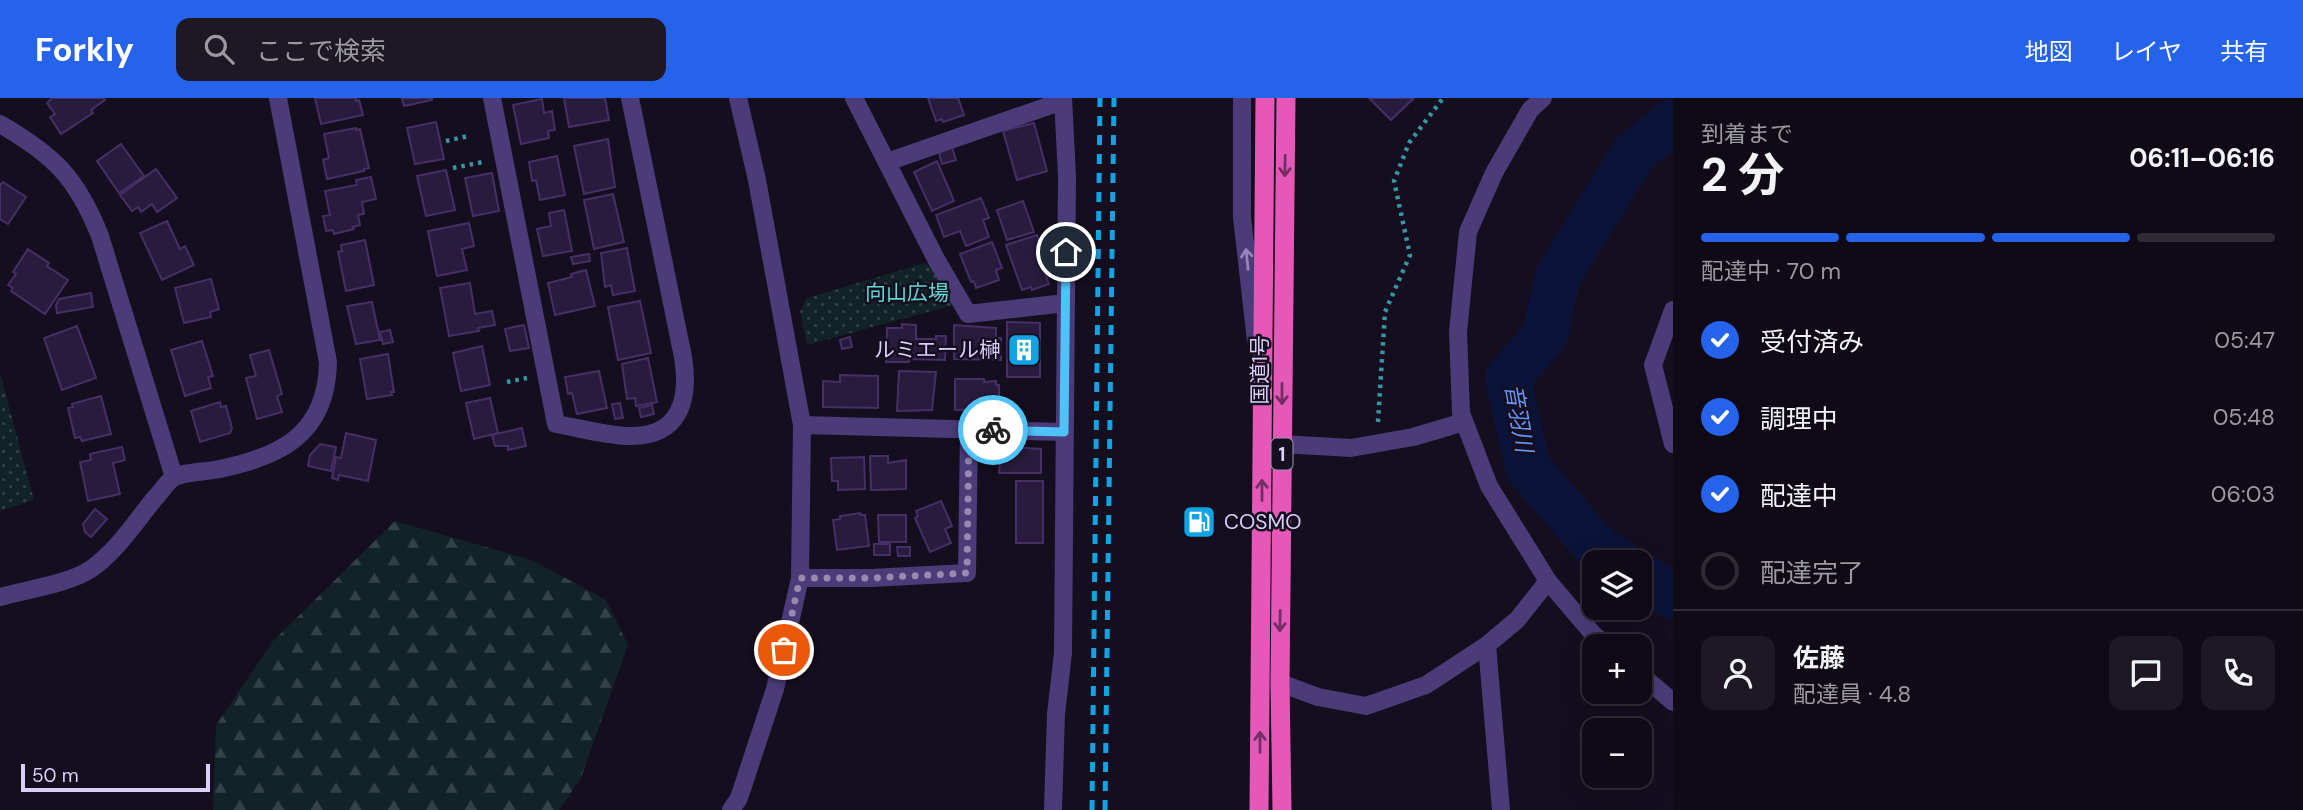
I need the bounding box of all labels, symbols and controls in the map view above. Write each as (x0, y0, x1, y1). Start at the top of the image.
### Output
search box (176, 18, 666, 81)
text: Forkly (35, 28, 134, 71)
icon: search (200, 30, 238, 68)
text: ここで検索 (256, 34, 386, 68)
text: 地図 (2025, 36, 2073, 67)
text: レイヤ (2111, 36, 2182, 67)
text: 共有 (2220, 36, 2268, 67)
text: 到着まで (1701, 119, 1793, 149)
text: 06:11–06:16 (2129, 141, 2275, 175)
text: 2 分 (1701, 145, 1784, 205)
one-way arrow (1278, 154, 1292, 177)
pin (1036, 222, 1096, 282)
icon: home (1047, 233, 1085, 271)
one-way arrow (1240, 249, 1253, 271)
text: 配達中 · 70 m (1701, 256, 1841, 286)
park label: 向山広場 (865, 279, 949, 307)
icon: check (1701, 321, 1739, 359)
text: 受付済み (1760, 325, 1864, 359)
text: 05:47 (2214, 325, 2275, 355)
building icon: ルミエール榊 (1005, 331, 1043, 369)
street label: 国道1号 (1246, 335, 1274, 405)
place label: ルミエール榊 (874, 336, 1000, 364)
water label: 音羽川 (1498, 381, 1540, 458)
one-way arrow (1275, 382, 1289, 405)
courier (958, 395, 1028, 465)
icon: check (1701, 398, 1739, 436)
text: 調理中 (1760, 402, 1838, 436)
text: 05:48 (2213, 402, 2275, 432)
icon: bike (974, 411, 1012, 449)
road number: 1 (1272, 438, 1292, 470)
icon: check (1701, 475, 1739, 513)
one-way arrow (1255, 479, 1269, 502)
text: 配達中 (1760, 479, 1838, 513)
text: 06:03 (2211, 479, 2275, 509)
fuel station icon: COSMO (1180, 503, 1218, 541)
place label: COSMO (1224, 508, 1301, 536)
map controls (1582, 550, 1652, 788)
button: layers (1582, 550, 1652, 620)
text: 配達完了 (1760, 556, 1864, 590)
one-way arrow (1274, 609, 1287, 632)
pin (754, 620, 814, 680)
icon: bag (765, 631, 803, 669)
button: + (1582, 634, 1652, 704)
button: person (1701, 636, 1775, 710)
button: chat (2109, 636, 2183, 710)
button: phone (2201, 636, 2275, 710)
text: 佐藤 (1793, 641, 1845, 675)
text: 配達員 · 4.8 (1793, 679, 1911, 709)
button: − (1582, 718, 1652, 788)
one-way arrow (1253, 731, 1267, 754)
scale bar (21, 761, 210, 793)
text: 50 m (32, 763, 79, 788)

